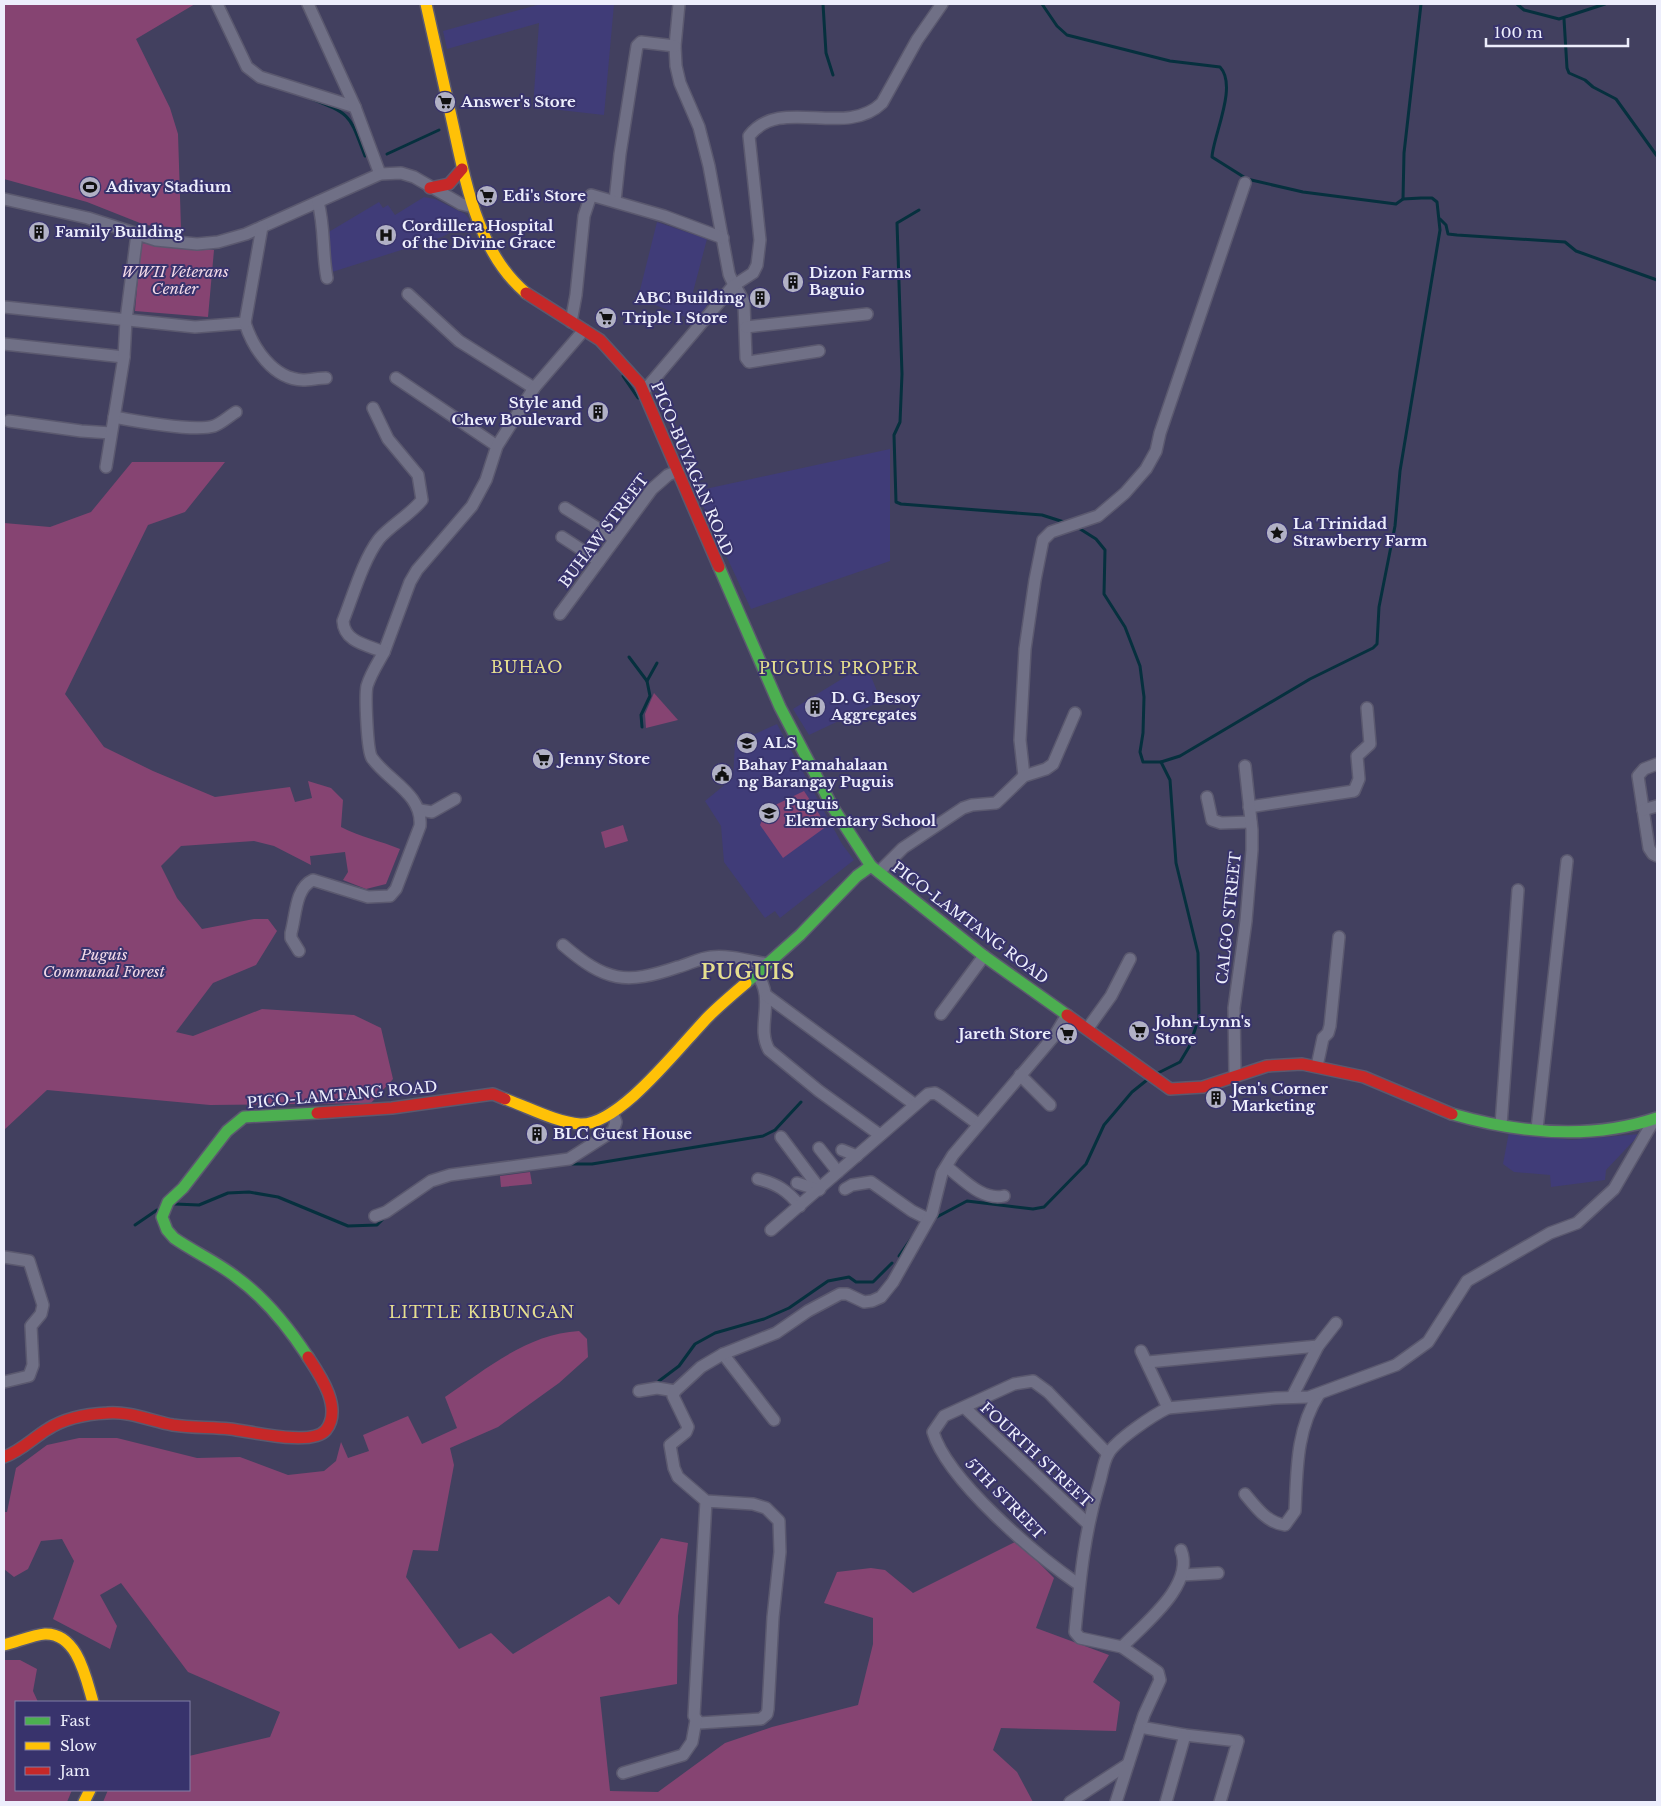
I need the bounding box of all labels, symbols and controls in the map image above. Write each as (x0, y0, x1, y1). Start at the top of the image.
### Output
scale bar (1486, 15, 1628, 47)
text: 100 m (1494, 23, 1543, 42)
supermarket icon: Answer's Store (433, 90, 457, 114)
place label: Answer's Store (460, 92, 576, 111)
sports icon: Adivay Stadium (78, 175, 102, 199)
place label: Adivay Stadium (105, 177, 232, 196)
supermarket icon: Edi's Store (475, 184, 499, 208)
place label: Edi's Store (503, 186, 586, 205)
place label: Cordillera Hospital of the Divine Grace (402, 216, 556, 252)
building icon: Family Building (27, 220, 51, 244)
place label: Family Building (55, 222, 184, 241)
hospital icon: Cordillera Hospital of the Divine Grace (374, 223, 398, 247)
park label: WWII Veterans Center (121, 262, 229, 298)
place label: Dizon Farms Baguio (809, 263, 911, 299)
building icon: Dizon Farms Baguio (781, 270, 805, 294)
building icon: ABC Building (748, 286, 772, 310)
place label: ABC Building (633, 288, 745, 307)
supermarket icon: Triple I Store (594, 306, 618, 330)
place label: Triple I Store (622, 308, 728, 327)
street label: PICO-BUYAGAN ROAD (647, 379, 738, 559)
place label: Style and Chew Boulevard (451, 393, 583, 429)
building icon: Style and Chew Boulevard (586, 400, 610, 424)
street label: BUHAW STREET (555, 470, 652, 591)
place label: La Trinidad Strawberry Farm (1293, 514, 1428, 550)
place icon: La Trinidad Strawberry Farm (1265, 521, 1289, 545)
district label: BUHAO (491, 657, 563, 677)
district label: PUGUIS PROPER (759, 658, 920, 678)
place label: D. G. Besoy Aggregates (830, 688, 920, 724)
building icon: D. G. Besoy Aggregates (803, 695, 827, 719)
school or university icon: ALS (735, 731, 759, 755)
place label: ALS (762, 733, 796, 752)
supermarket icon: Jenny Store (531, 747, 555, 771)
place label: Jenny Store (556, 749, 650, 768)
place label: Bahay Pamahalaan ng Barangay Puguis (738, 755, 894, 791)
public building icon: Bahay Pamahalaan ng Barangay Puguis (710, 762, 734, 786)
place label: Puguis Elementary School (785, 794, 937, 830)
school or university icon: Puguis Elementary School (757, 801, 781, 825)
street label: CALGO STREET (1212, 851, 1245, 985)
street label: PICO-LAMTANG ROAD (888, 857, 1052, 988)
park label: Puguis Communal Forest (43, 945, 166, 981)
district label: PUGUIS (701, 960, 795, 984)
place label: John-Lynn's Store (1152, 1012, 1251, 1048)
supermarket icon: John-Lynn's Store (1127, 1019, 1151, 1043)
supermarket icon: Jareth Store (1055, 1022, 1079, 1046)
place label: Jareth Store (955, 1024, 1051, 1043)
street label: PICO-LAMTANG ROAD (246, 1077, 438, 1112)
place label: Jen's Corner Marketing (1229, 1079, 1329, 1115)
building icon: Jen's Corner Marketing (1204, 1086, 1228, 1110)
building icon: BLC Guest House (525, 1122, 549, 1146)
place label: BLC Guest House (553, 1124, 692, 1143)
district label: LITTLE KIBUNGAN (389, 1302, 575, 1322)
street label: FOURTH STREET (977, 1398, 1096, 1511)
street label: 5TH STREET (962, 1454, 1049, 1543)
legend (15, 1701, 190, 1791)
text: Fast (60, 1711, 91, 1730)
text: Slow (60, 1736, 97, 1755)
text: Jam (58, 1761, 90, 1780)

